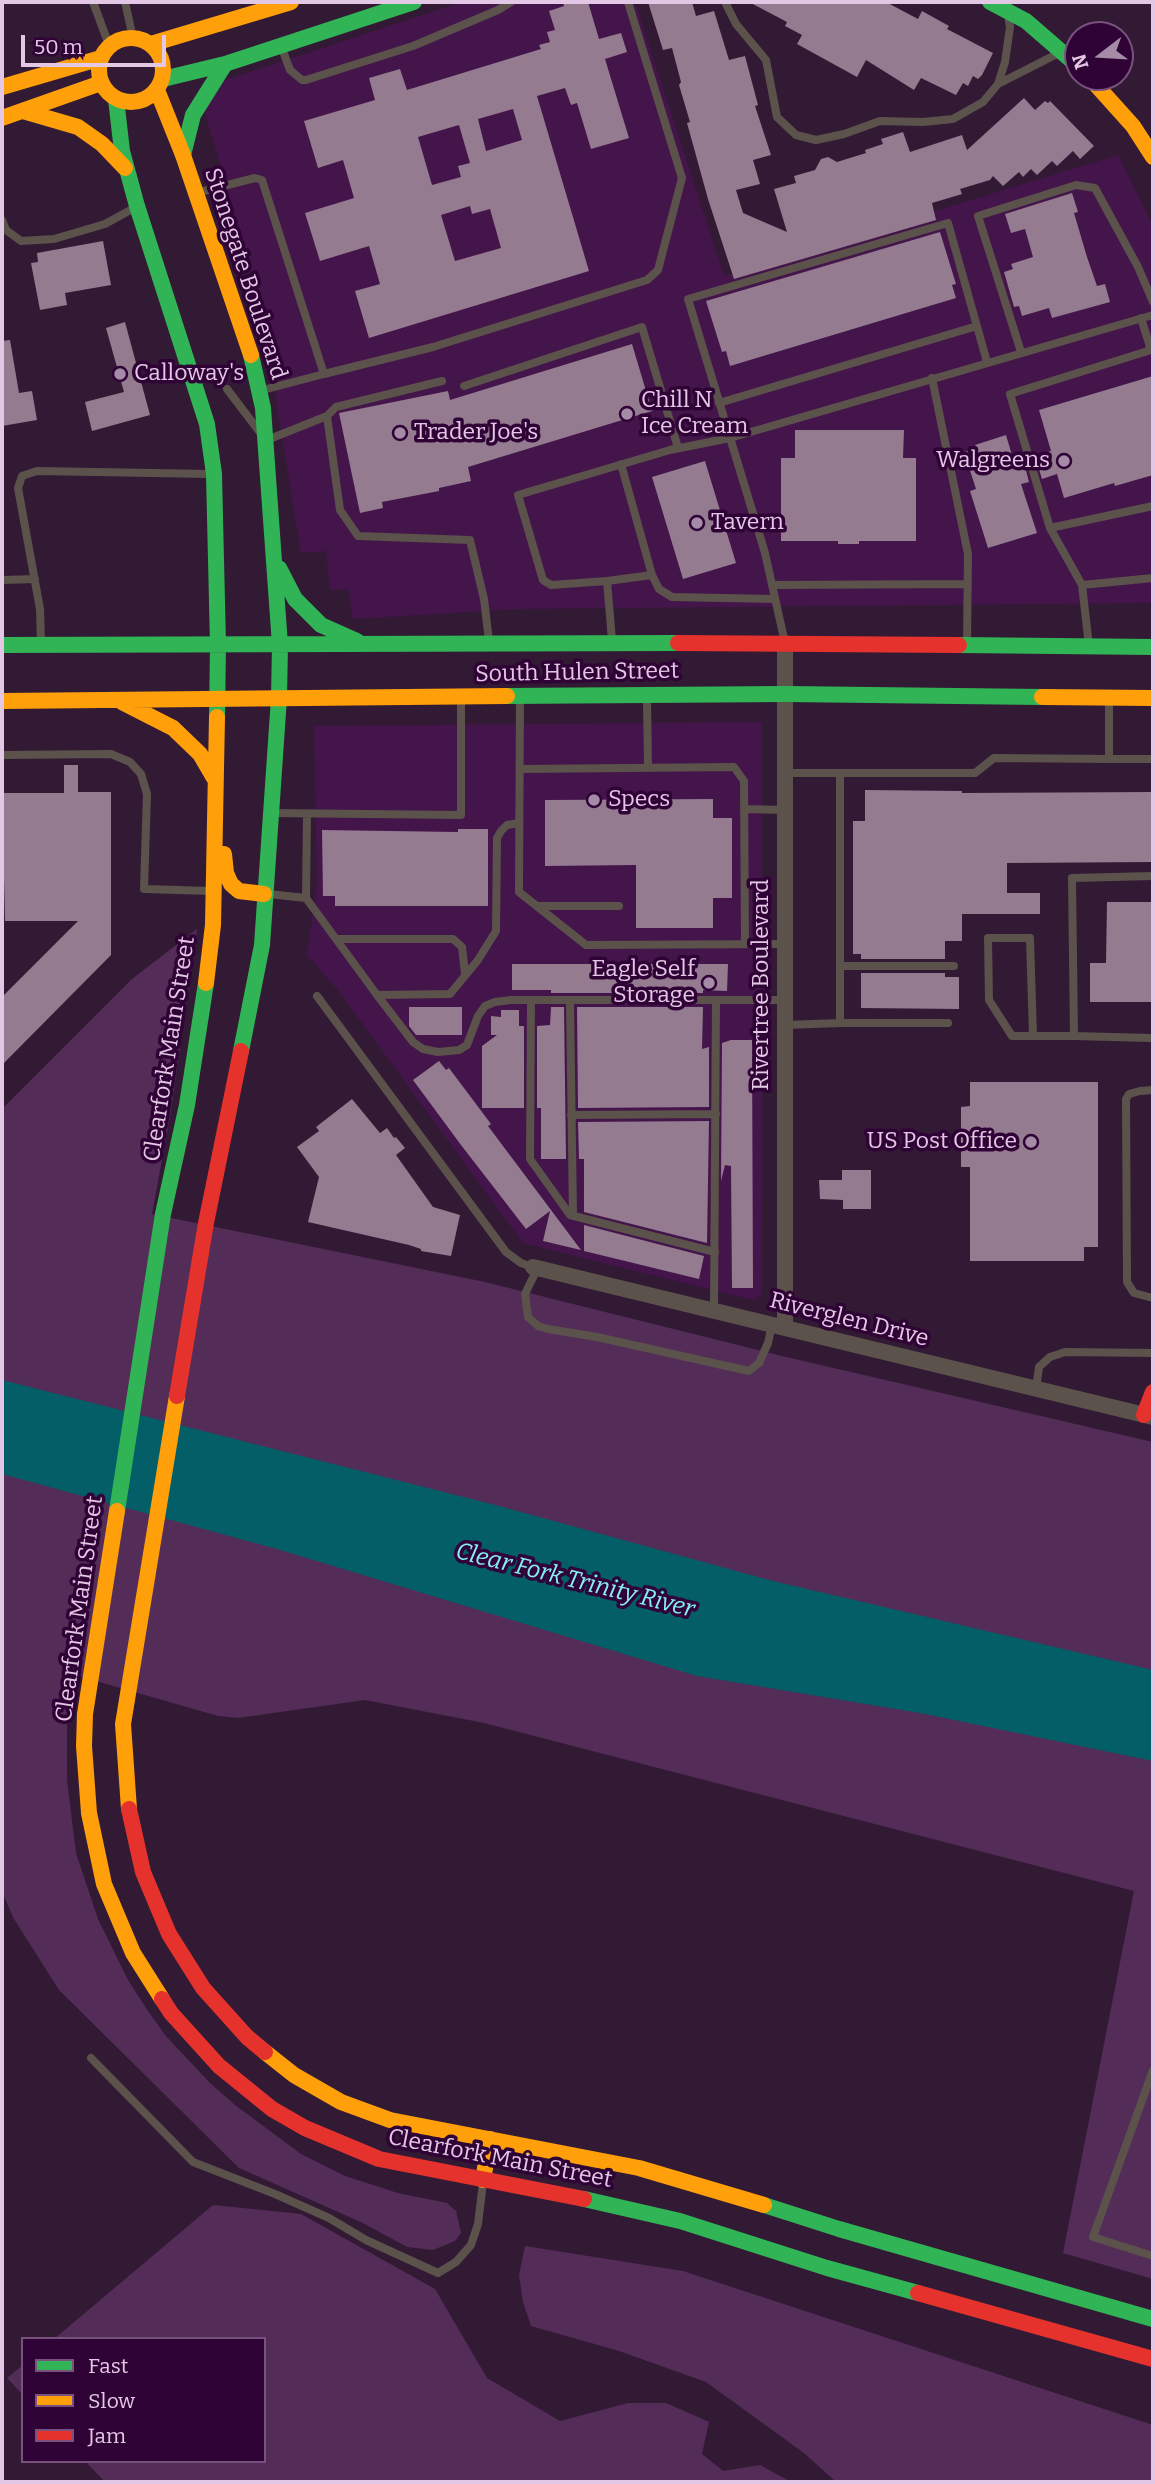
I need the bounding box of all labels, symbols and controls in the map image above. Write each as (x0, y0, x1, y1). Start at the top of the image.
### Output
scale bar (24, 21, 170, 65)
north arrow (1064, 21, 1134, 91)
text: 50 m (34, 34, 83, 60)
text: N (1067, 51, 1093, 72)
street label: Stonegate Boulevard (198, 165, 292, 383)
place label: Calloway's (134, 360, 244, 388)
marker: Calloway's (112, 366, 128, 382)
place label: Chill N Ice Cream (641, 387, 748, 441)
marker: Chill N Ice Cream (619, 406, 635, 422)
place label: Trader Joe's (414, 419, 538, 447)
marker: Trader Joe's (392, 425, 408, 441)
place label: Walgreens (936, 447, 1050, 475)
marker: Walgreens (1056, 453, 1072, 469)
place label: Tavern (711, 509, 784, 537)
marker: Tavern (689, 515, 705, 531)
street label: South Hulen Street (475, 657, 679, 689)
place label: Specs (608, 786, 670, 814)
marker: Specs (586, 792, 602, 808)
street label: Rivertree Boulevard (748, 879, 776, 1091)
street label: Clearfork Main Street (139, 934, 201, 1164)
place label: Eagle Self Storage (592, 956, 695, 1010)
marker: Eagle Self Storage (701, 975, 717, 991)
place label: US Post Office (867, 1128, 1017, 1156)
marker: US Post Office (1023, 1134, 1039, 1150)
street label: Riverglen Drive (767, 1287, 931, 1353)
street label: Clearfork Main Street (50, 1494, 110, 1724)
water label: Clear Fork Trinity River (453, 1537, 697, 1625)
street label: Clearfork Main Street (386, 2124, 614, 2194)
legend (21, 2337, 266, 2463)
text: Fast (88, 2353, 128, 2379)
text: Slow (88, 2388, 135, 2414)
text: Jam (88, 2423, 126, 2449)

